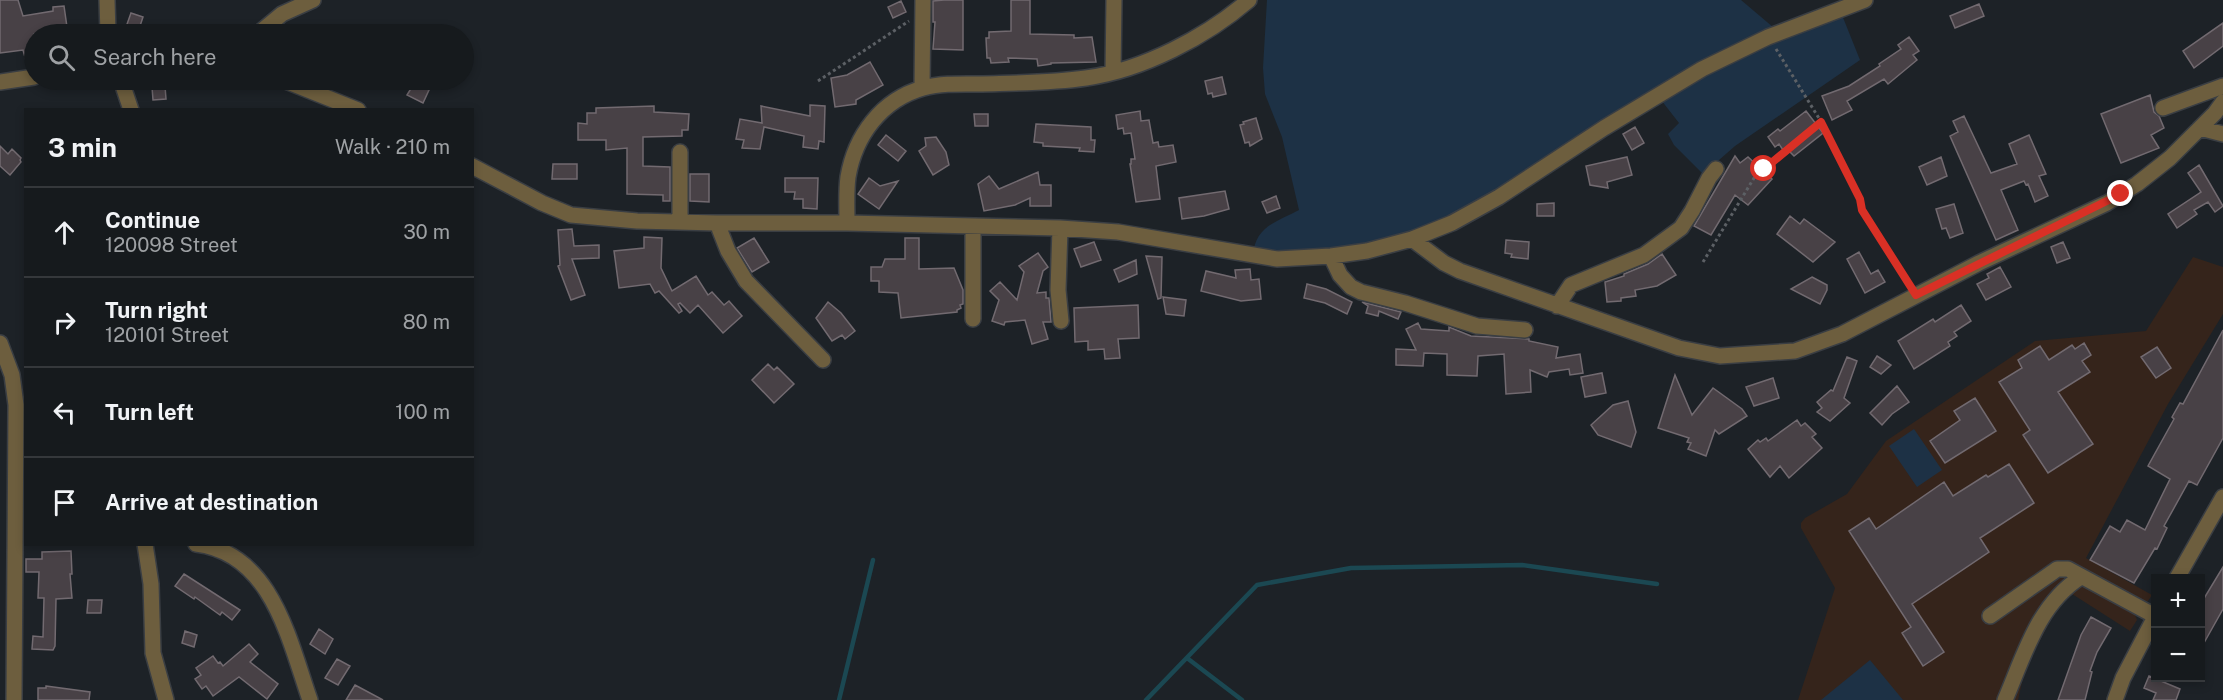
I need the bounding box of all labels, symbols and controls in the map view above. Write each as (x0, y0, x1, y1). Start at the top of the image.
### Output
search box (24, 24, 474, 90)
icon: search (45, 41, 78, 74)
text: Search here (93, 44, 217, 70)
text: 3 min (48, 132, 117, 163)
text: Walk · 210 m (335, 135, 450, 159)
route start (1750, 155, 1776, 181)
route end (2107, 180, 2133, 206)
text: Continue (105, 207, 200, 233)
icon: ahead (48, 216, 81, 249)
text: 30 m (403, 220, 450, 244)
text: 120098 Street (105, 233, 238, 257)
text: Turn right (105, 297, 208, 323)
icon: right (48, 306, 81, 339)
text: 80 m (403, 310, 450, 334)
text: 120101 Street (105, 323, 229, 347)
icon: left (48, 396, 81, 429)
text: Turn left (105, 399, 194, 425)
text: 100 m (395, 400, 450, 424)
icon: arrive (48, 486, 81, 519)
text: Arrive at destination (105, 489, 318, 515)
map controls (2151, 574, 2205, 682)
button: + (2151, 574, 2205, 628)
button: − (2151, 628, 2205, 682)

